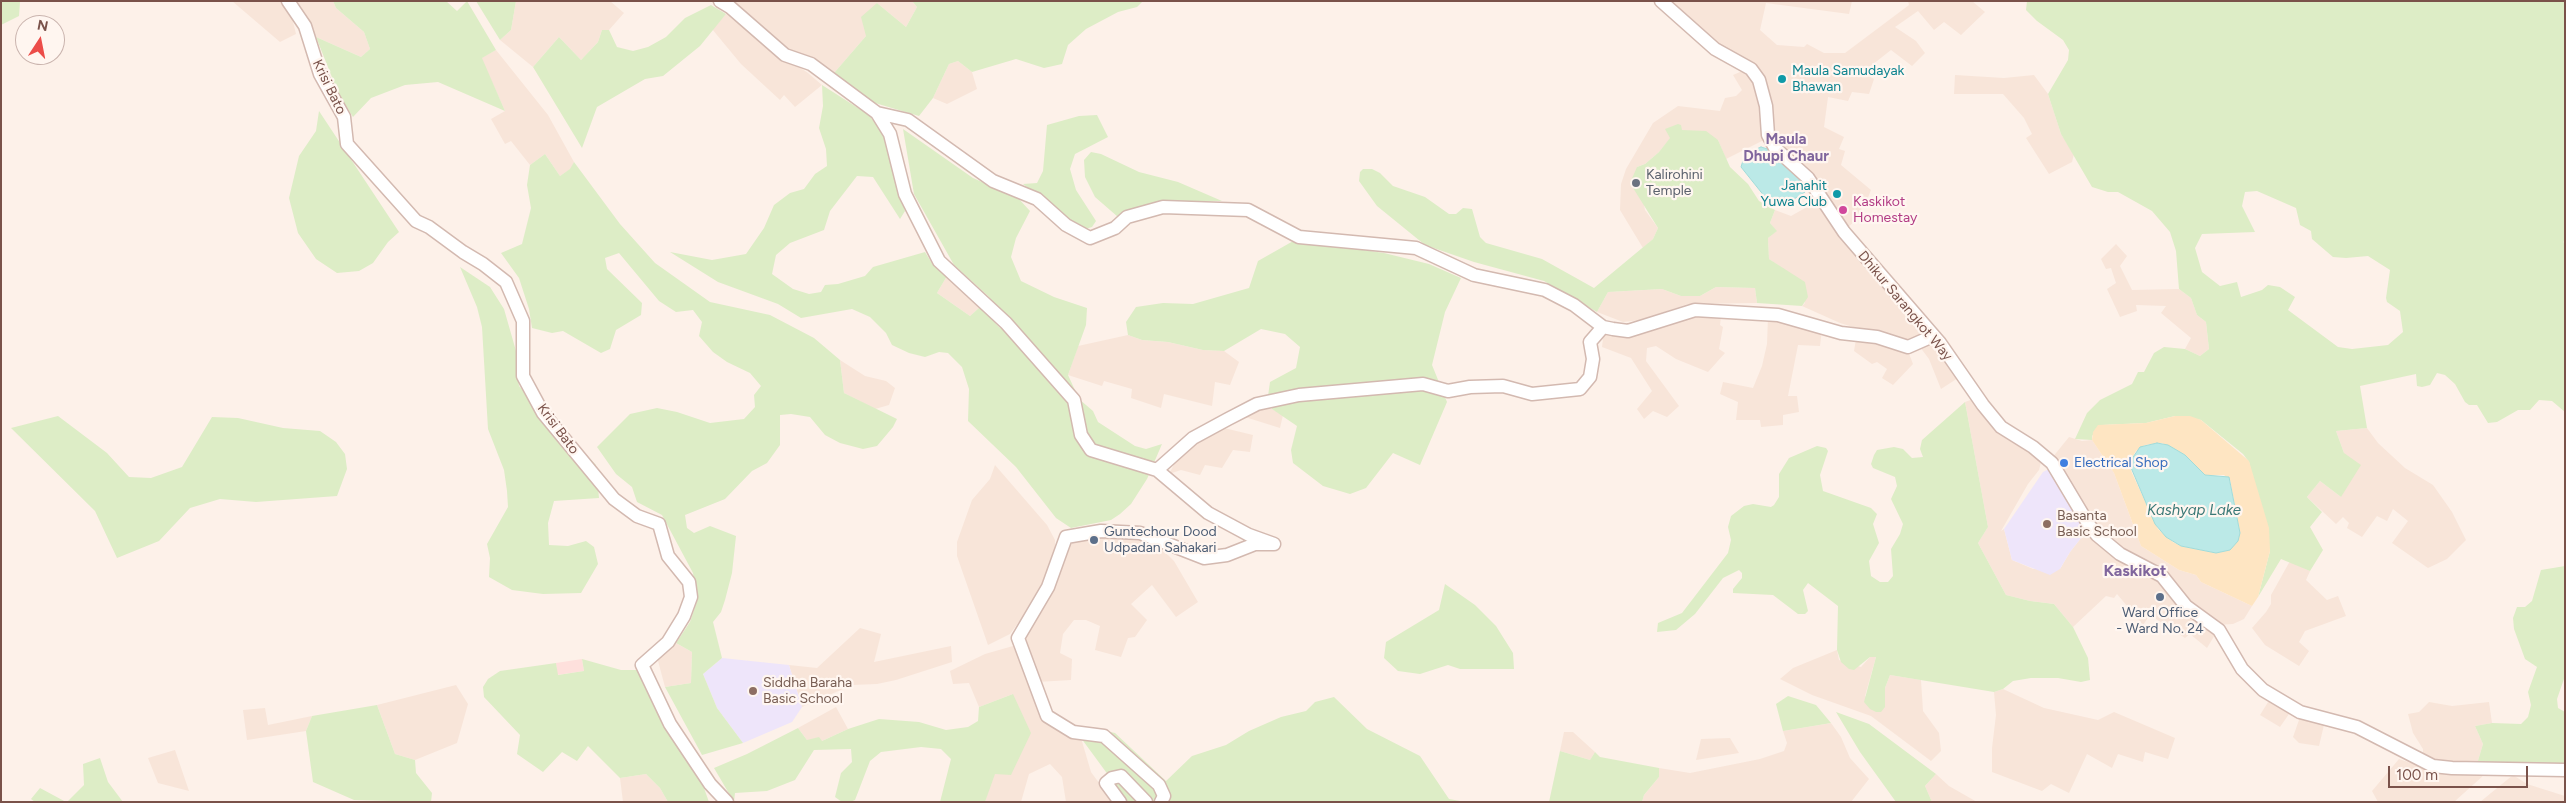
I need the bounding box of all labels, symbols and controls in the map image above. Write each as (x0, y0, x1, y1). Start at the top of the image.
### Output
north arrow (15, 15, 65, 65)
text: N (36, 16, 50, 35)
street label: Krisi Bato (309, 57, 349, 117)
place label: Maula Samudayak Bhawan (1792, 63, 1904, 95)
marker: Maula Samudayak Bhawan (1776, 73, 1788, 85)
district label: Maula Dhupi Chaur (1743, 131, 1829, 166)
place label: Kalirohini Temple (1646, 167, 1703, 200)
marker: Kalirohini Temple (1630, 177, 1642, 189)
place label: Janahit Yuwa Club (1761, 178, 1827, 210)
marker: Janahit Yuwa Club (1831, 188, 1843, 200)
place label: Kaskikot Homestay (1853, 194, 1917, 226)
marker: Kaskikot Homestay (1837, 204, 1849, 216)
street label: Dhikur Sarangkot Way (1854, 248, 1956, 364)
street label: Krisi Bato (534, 400, 582, 458)
place label: Electrical Shop (2074, 455, 2168, 471)
marker: Electrical Shop (2058, 457, 2070, 469)
water label: Kashyap Lake (2147, 502, 2241, 520)
place label: Basanta Basic School (2057, 508, 2137, 540)
marker: Basanta Basic School (2041, 518, 2053, 530)
place label: Guntechour Dood Udpadan Sahakari (1104, 524, 1217, 556)
marker: Guntechour Dood Udpadan Sahakari (1088, 534, 1100, 546)
district label: Kaskikot (2104, 561, 2166, 581)
marker: Ward Office - Ward No. 24 (2154, 591, 2166, 603)
place label: Ward Office - Ward No. 24 (2116, 605, 2204, 638)
place label: Siddha Baraha Basic School (763, 675, 852, 708)
marker: Siddha Baraha Basic School (747, 685, 759, 697)
scale bar (2391, 756, 2531, 788)
text: 100 m (2396, 766, 2438, 784)

